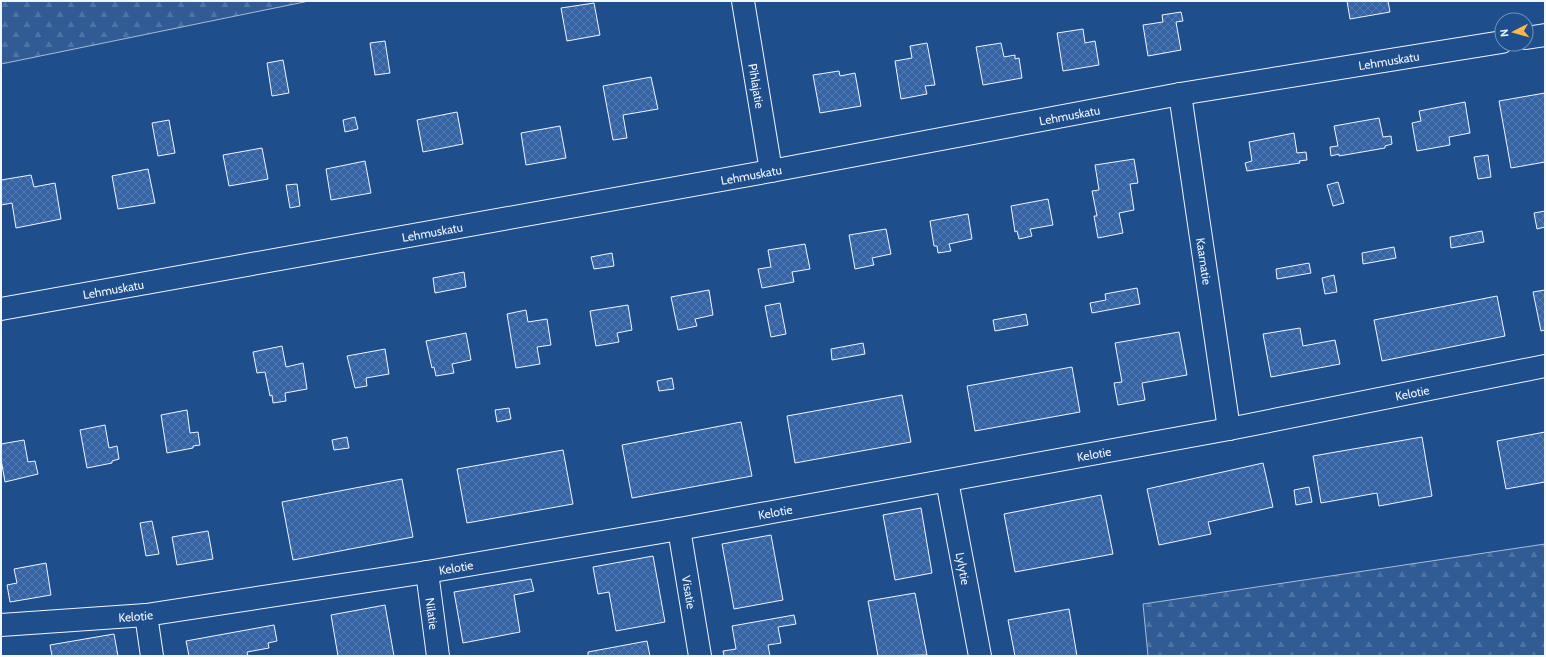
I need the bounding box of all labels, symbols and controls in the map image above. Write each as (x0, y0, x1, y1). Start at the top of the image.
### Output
north arrow (1494, 12, 1534, 52)
text: N (1497, 28, 1511, 38)
street label: Lehmuskatu (1357, 48, 1420, 73)
street label: Pihlajatie (746, 62, 768, 109)
street label: Lehmuskatu (1038, 102, 1101, 128)
street label: Lehmuskatu (719, 162, 783, 187)
street label: Lehmuskatu (400, 219, 464, 245)
street label: Kaarnatie (1194, 237, 1215, 286)
street label: Lehmuskatu (82, 276, 145, 302)
street label: Kelotie (1394, 382, 1431, 403)
street label: Kelotie (1076, 443, 1112, 464)
street label: Kelotie (757, 501, 794, 522)
street label: Lylytie (953, 551, 974, 586)
street label: Kelotie (438, 557, 474, 577)
street label: Visatie (679, 574, 700, 610)
street label: Nilatie (423, 597, 442, 631)
street label: Kelotie (118, 607, 154, 624)

